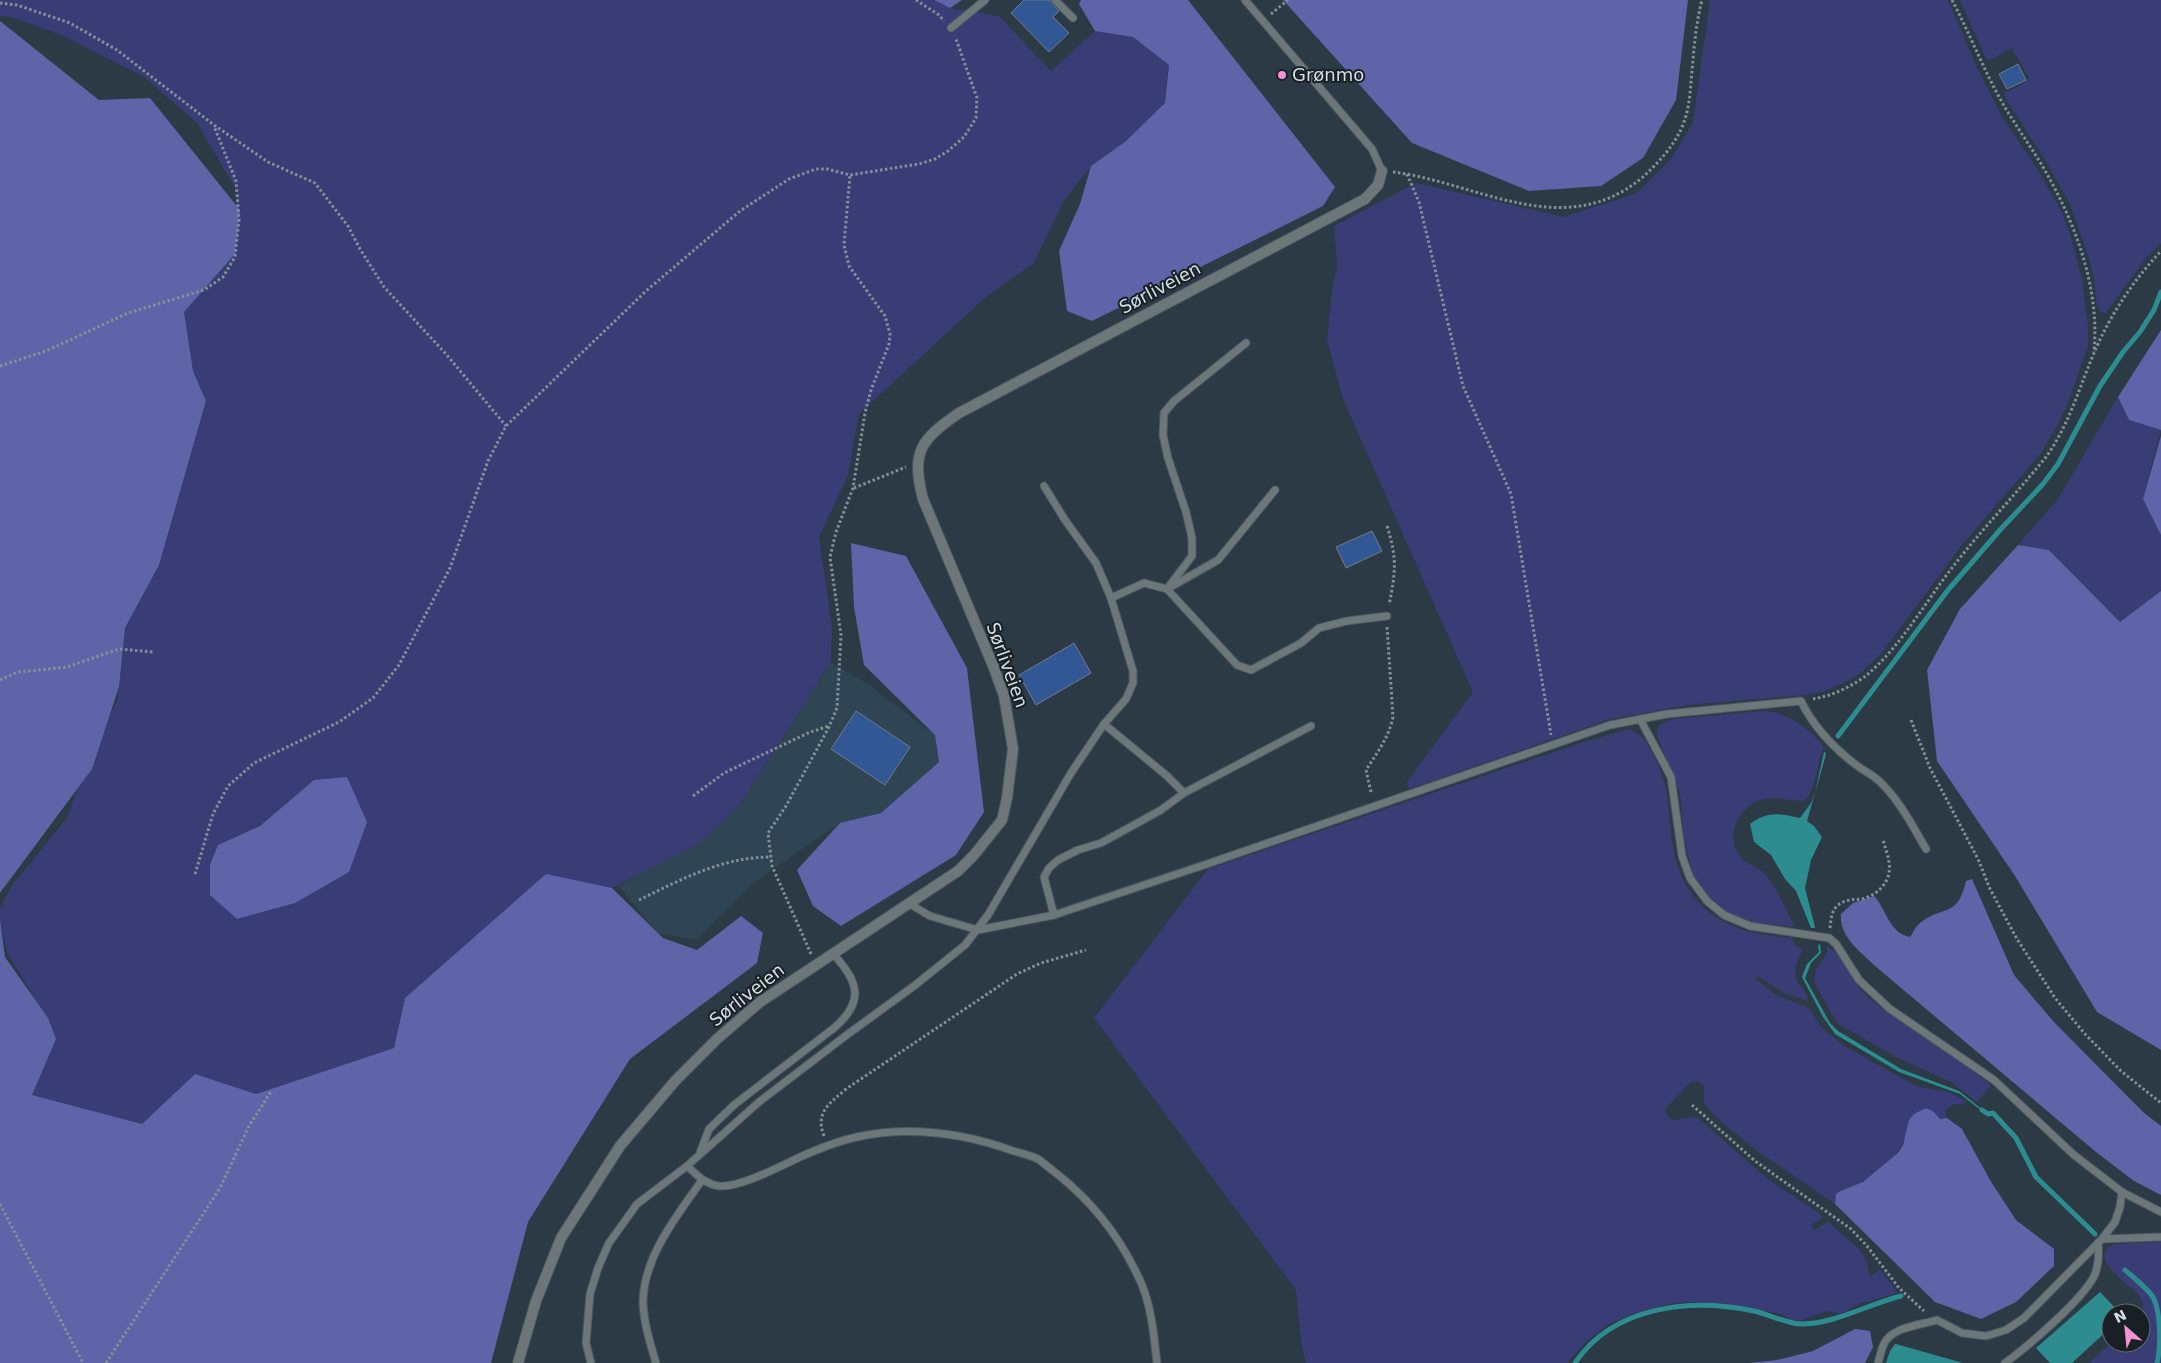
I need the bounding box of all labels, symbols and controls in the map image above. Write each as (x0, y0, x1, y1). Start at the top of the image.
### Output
place label: Grønmo (1292, 64, 1364, 85)
marker: Grønmo (1276, 69, 1288, 81)
street label: Sørliveien (1116, 257, 1204, 318)
street label: Sørliveien (982, 619, 1033, 710)
street label: Sørliveien (705, 959, 788, 1030)
north arrow (2101, 1303, 2151, 1353)
text: N (2111, 1307, 2129, 1326)

